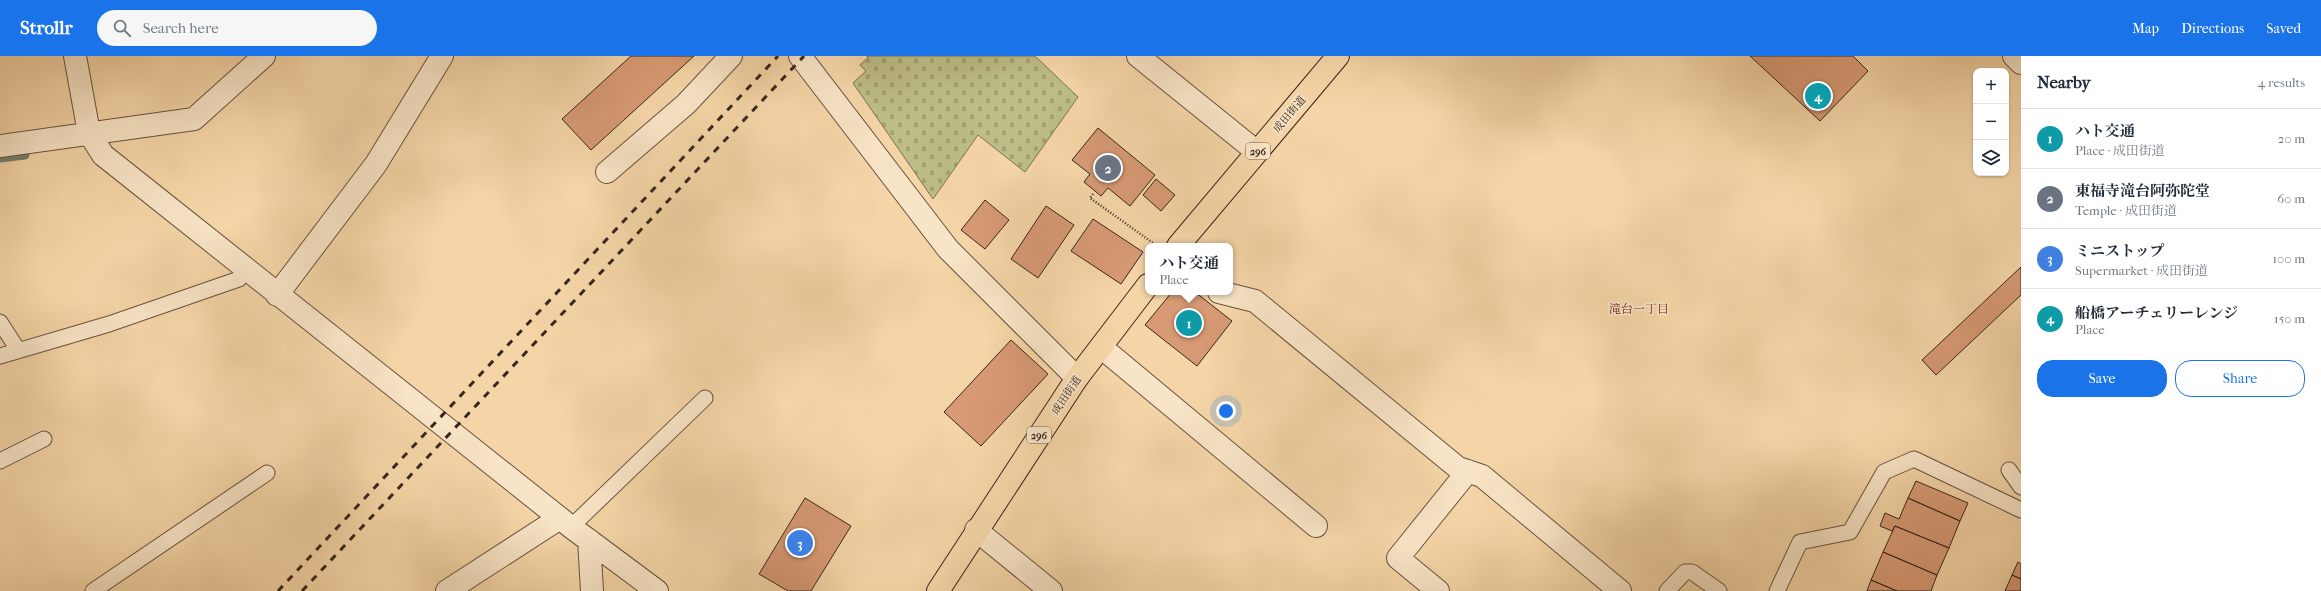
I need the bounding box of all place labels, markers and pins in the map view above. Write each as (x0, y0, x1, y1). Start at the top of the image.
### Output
pin: 4 (1805, 81, 1831, 111)
pin: 2 (1095, 153, 1121, 183)
pin: 1 (1176, 308, 1202, 338)
pin: 3 (787, 528, 813, 558)

